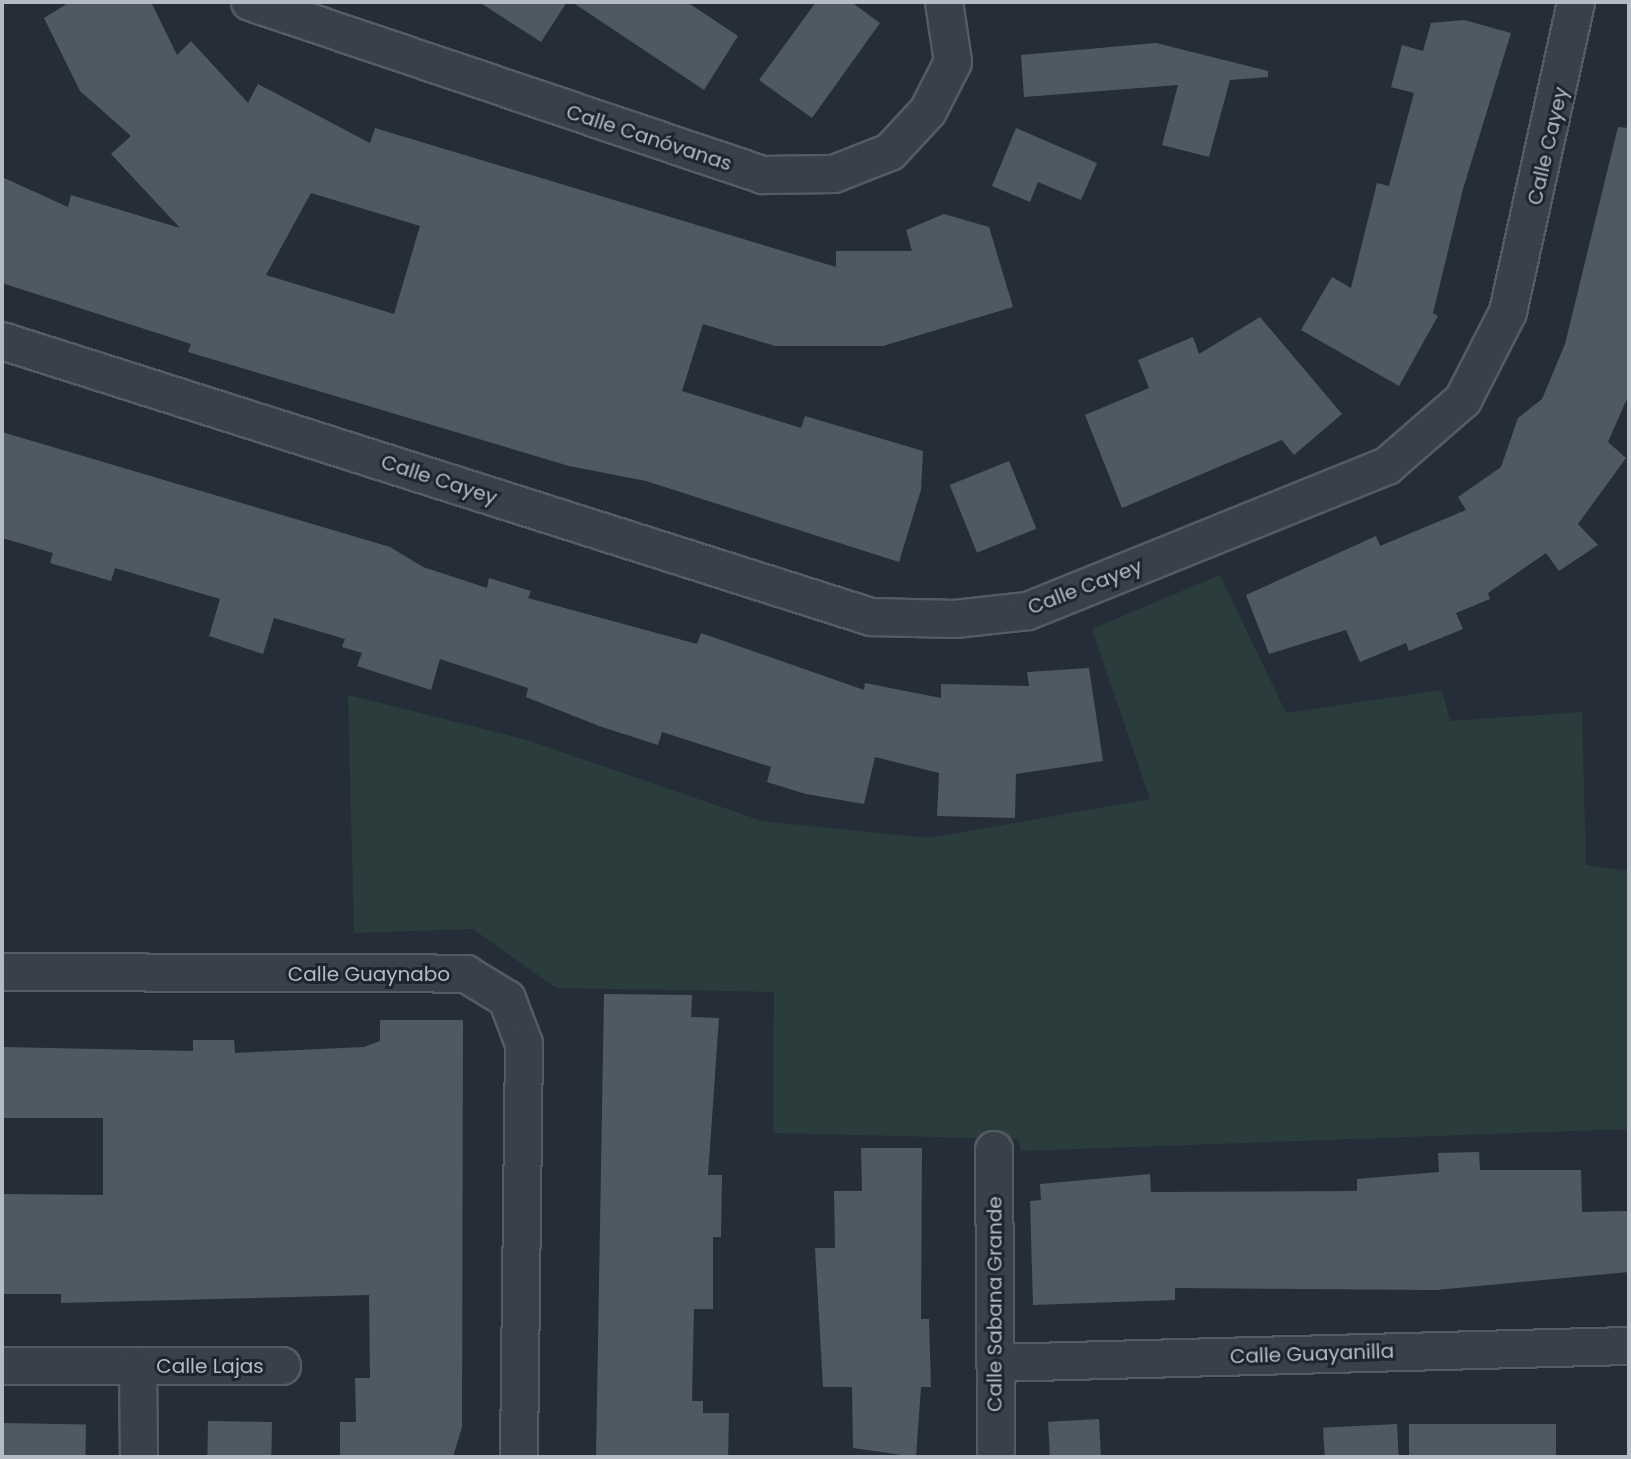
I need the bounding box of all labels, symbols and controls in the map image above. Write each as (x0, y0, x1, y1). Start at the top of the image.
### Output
street label: Calle Cayey (1523, 85, 1573, 207)
street label: Calle Canóvanas (563, 100, 735, 176)
street label: Calle Cayey (378, 450, 500, 510)
street label: Calle Cayey (1024, 554, 1146, 620)
street label: Calle Guaynabo (288, 962, 450, 986)
street label: Calle Sabana Grande (983, 1196, 1007, 1412)
street label: Calle Guayanilla (1229, 1339, 1395, 1369)
street label: Calle Lajas (156, 1354, 264, 1378)

